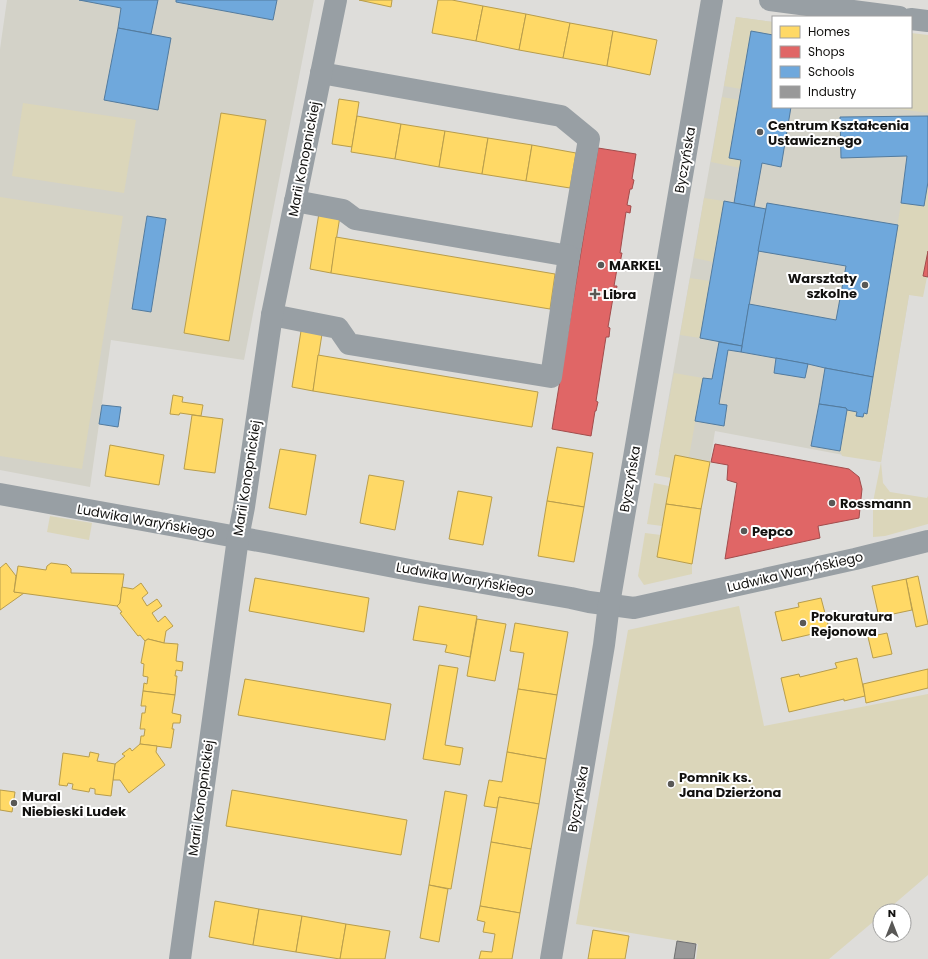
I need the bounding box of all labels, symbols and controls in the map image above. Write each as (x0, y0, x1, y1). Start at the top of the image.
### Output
legend (772, 16, 912, 108)
text: Homes (808, 23, 850, 40)
text: Shops (808, 43, 845, 60)
text: Schools (808, 63, 855, 80)
text: Industry (808, 83, 857, 100)
street label: Marii Konopnickiej (284, 100, 324, 218)
place label: Centrum Kształcenia Ustawicznego (768, 116, 909, 150)
street label: Byczyńska (670, 125, 700, 195)
marker: Centrum Kształcenia Ustawicznego (755, 127, 765, 137)
place label: MARKEL (609, 256, 661, 275)
marker: MARKEL (596, 260, 606, 270)
place label: Warsztaty szkolne (788, 269, 858, 303)
marker: Warsztaty szkolne (860, 280, 870, 290)
place label: Libra (603, 285, 636, 304)
marker: Libra (590, 289, 600, 299)
street label: Marii Konopnickiej (228, 419, 266, 537)
street label: Byczyńska (615, 444, 645, 514)
place label: Rossmann (840, 494, 912, 513)
marker: Rossmann (827, 498, 837, 508)
street label: Ludwika Waryńskiego (76, 500, 216, 542)
place label: Pepco (752, 522, 793, 541)
marker: Pepco (739, 526, 749, 536)
street label: Ludwika Waryńskiego (725, 547, 865, 597)
street label: Ludwika Waryńskiego (395, 558, 535, 600)
place label: Prokuratura Rejonowa (811, 607, 893, 641)
marker: Prokuratura Rejonowa (798, 618, 808, 628)
street label: Marii Konopnickiej (183, 739, 219, 857)
street label: Byczyńska (563, 764, 593, 834)
place label: Pomnik ks. Jana Dzierżona (679, 768, 781, 802)
marker: Pomnik ks. Jana Dzierżona (666, 779, 676, 789)
place label: Mural Niebieski Ludek (22, 787, 126, 821)
marker: Mural Niebieski Ludek (9, 798, 19, 808)
north arrow (872, 903, 912, 943)
text: N (888, 905, 896, 921)

